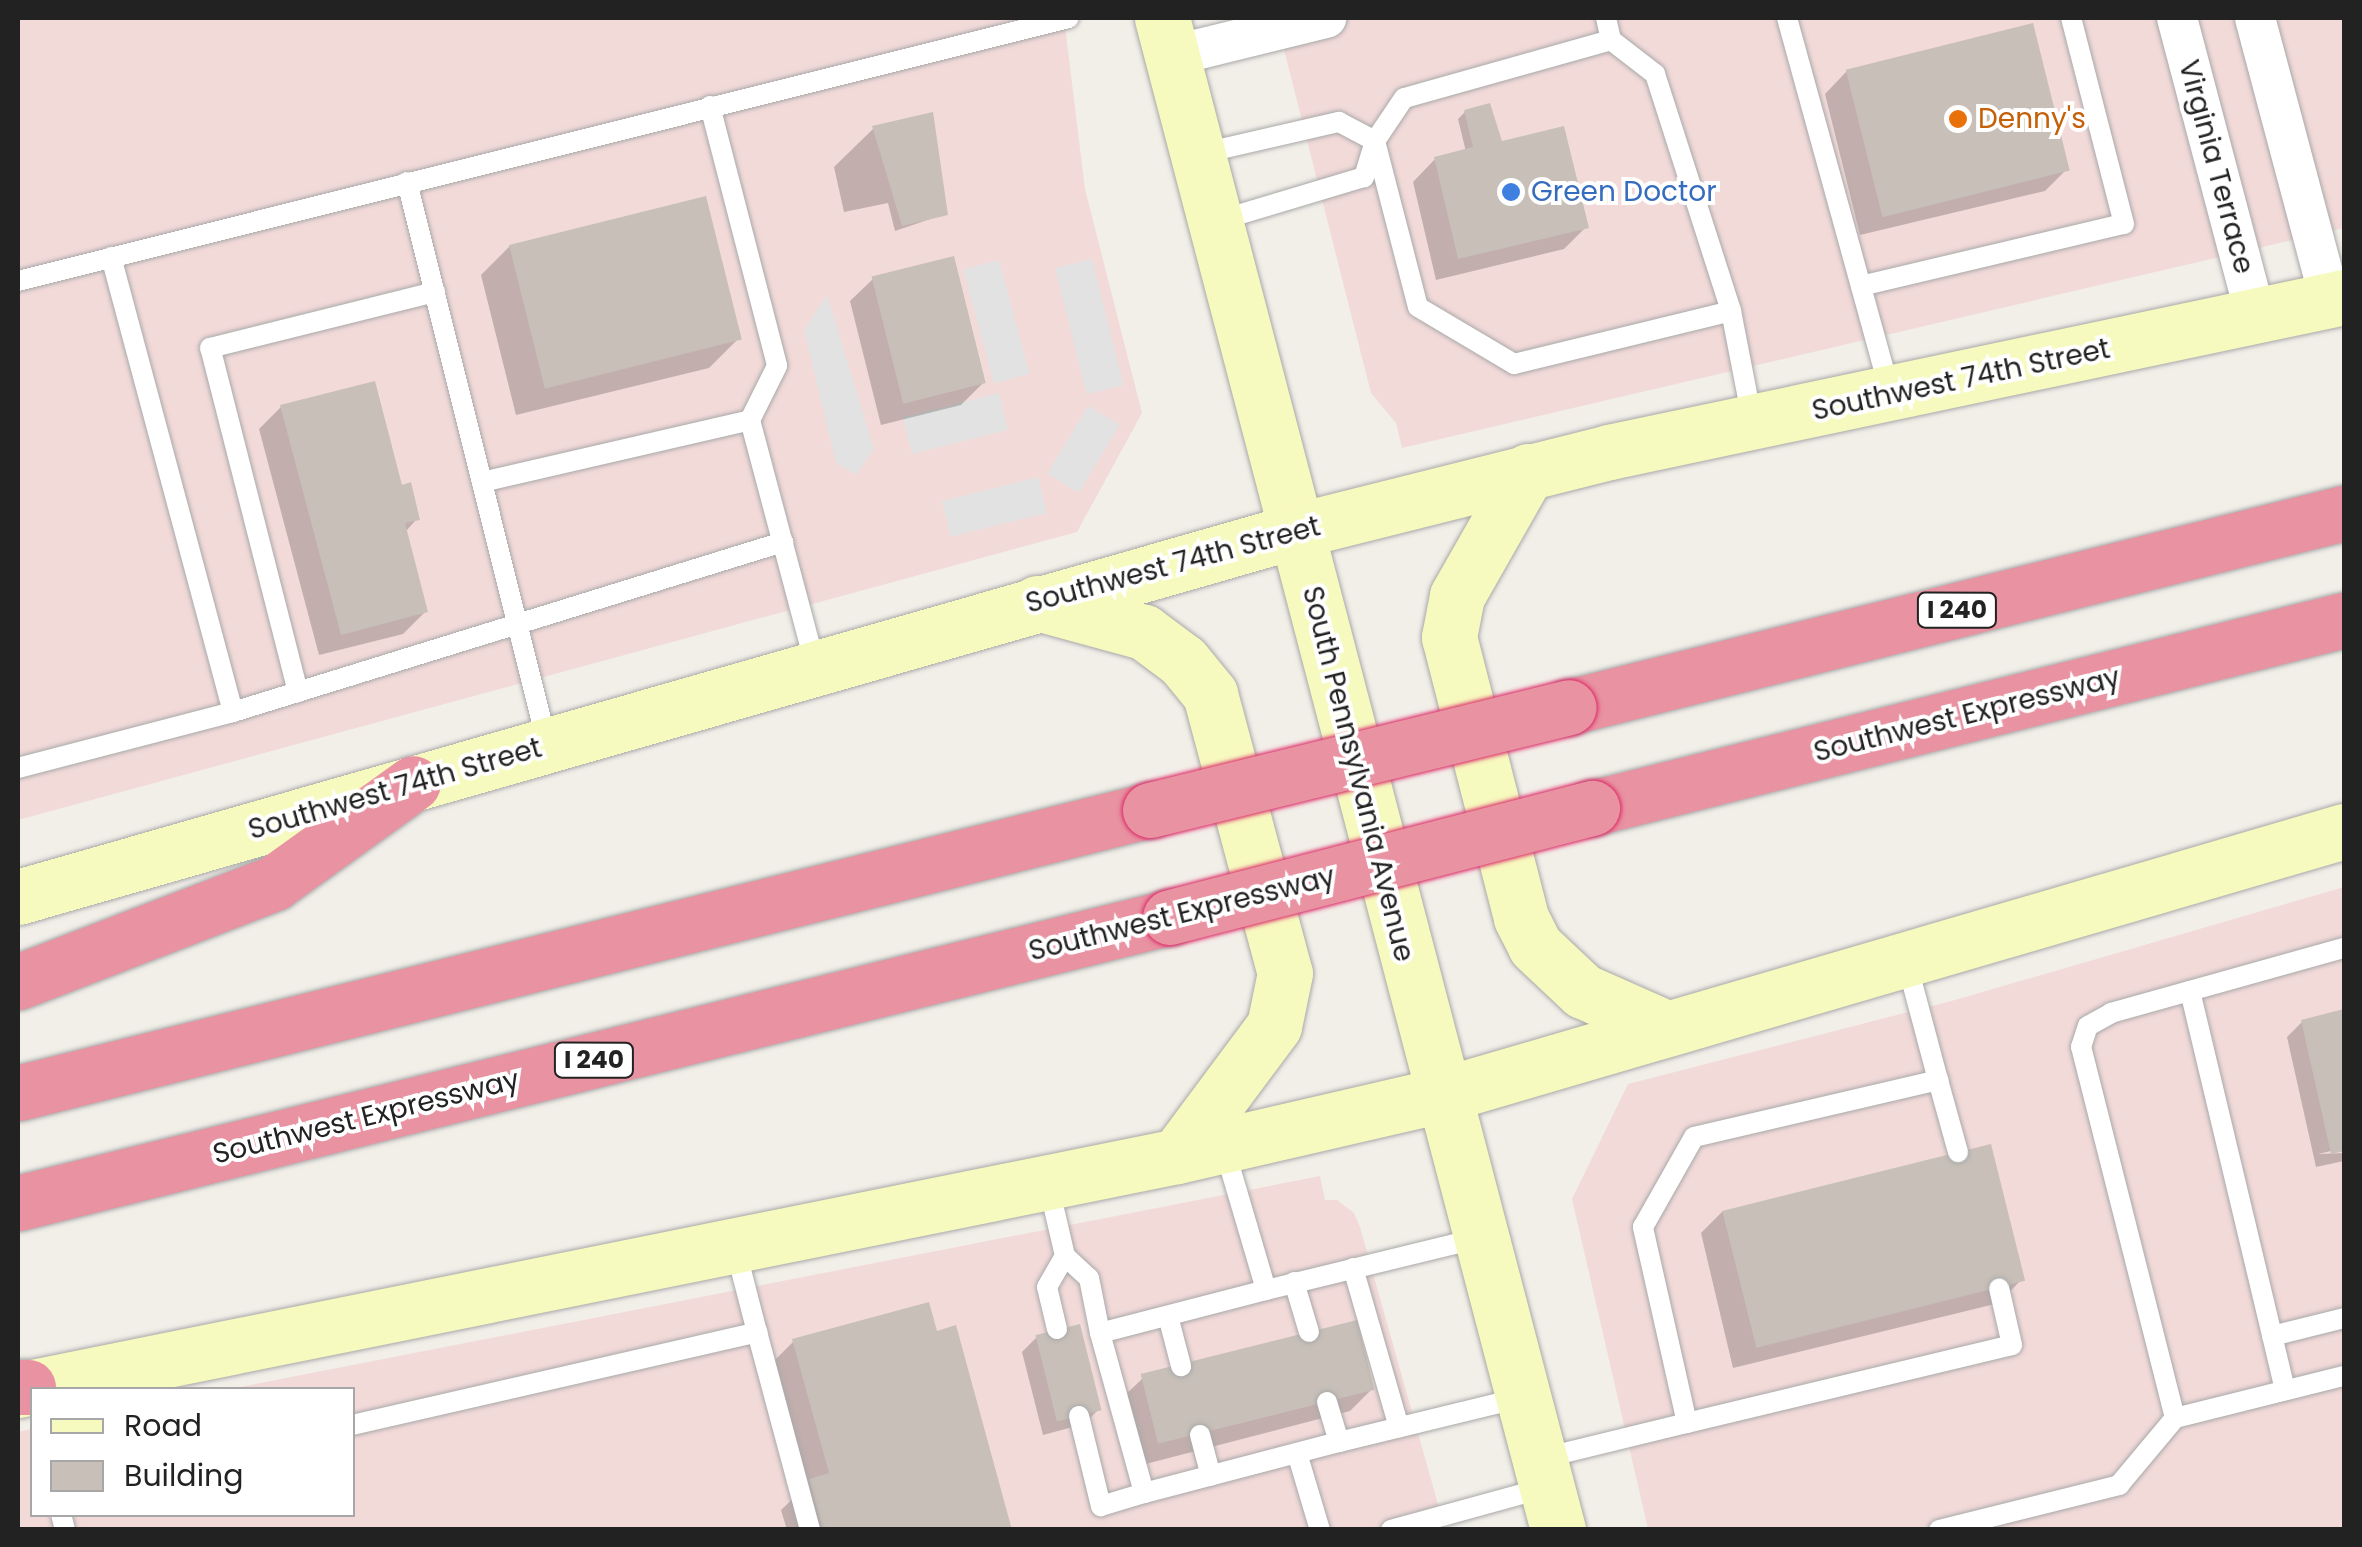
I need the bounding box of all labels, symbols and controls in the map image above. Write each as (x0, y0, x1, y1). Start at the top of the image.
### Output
street label: Virginia Terrace (2171, 56, 2261, 278)
place label: Denny's (1978, 102, 2086, 136)
marker: Denny's (1947, 108, 1969, 130)
place label: Green Doctor (1531, 175, 1717, 209)
marker: Green Doctor (1500, 181, 1522, 203)
street label: Southwest 74th Street (1809, 332, 2113, 428)
street label: Southwest 74th Street (1022, 510, 1324, 620)
street label: South Pennsylvania Avenue (1295, 583, 1421, 965)
road number: I 240 (1914, 590, 2000, 630)
street label: Southwest Expressway (1810, 661, 2124, 769)
street label: Southwest 74th Street (245, 731, 545, 847)
street label: Southwest Expressway (1025, 860, 1339, 968)
road number: I 240 (552, 1040, 636, 1080)
street label: Southwest Expressway (209, 1063, 523, 1171)
legend (30, 1387, 355, 1517)
text: Road (124, 1404, 202, 1447)
text: Building (124, 1454, 244, 1497)

